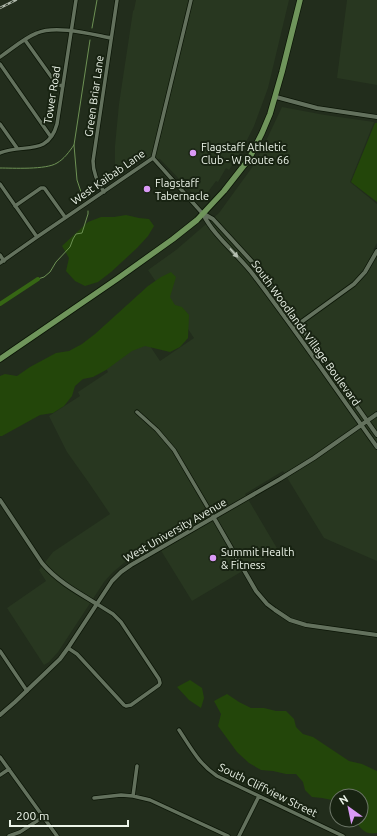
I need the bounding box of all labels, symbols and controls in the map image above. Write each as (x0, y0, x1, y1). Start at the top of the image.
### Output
street label: Green Briar Lane (82, 54, 106, 138)
street label: Tower Road (41, 65, 63, 125)
place label: Flagstaff Athletic Club - W Route 66 (201, 141, 289, 166)
street label: West Kaibab Lane (69, 147, 147, 207)
marker: Flagstaff Athletic Club - W Route 66 (188, 148, 198, 158)
place label: Flagstaff Tabernacle (155, 177, 209, 202)
marker: Flagstaff Tabernacle (142, 184, 152, 194)
one-way arrow (230, 248, 239, 258)
street label: South Woodlands Village Boulevard (249, 258, 363, 408)
street label: West University Avenue (122, 496, 228, 564)
place label: Summit Health & Fitness (221, 546, 294, 571)
marker: Summit Health & Fitness (208, 553, 218, 563)
street label: South Cliffview Street (217, 761, 320, 819)
north arrow (329, 788, 369, 828)
text: N (337, 792, 350, 807)
scale bar (10, 802, 128, 828)
text: 200 m (16, 809, 49, 822)

